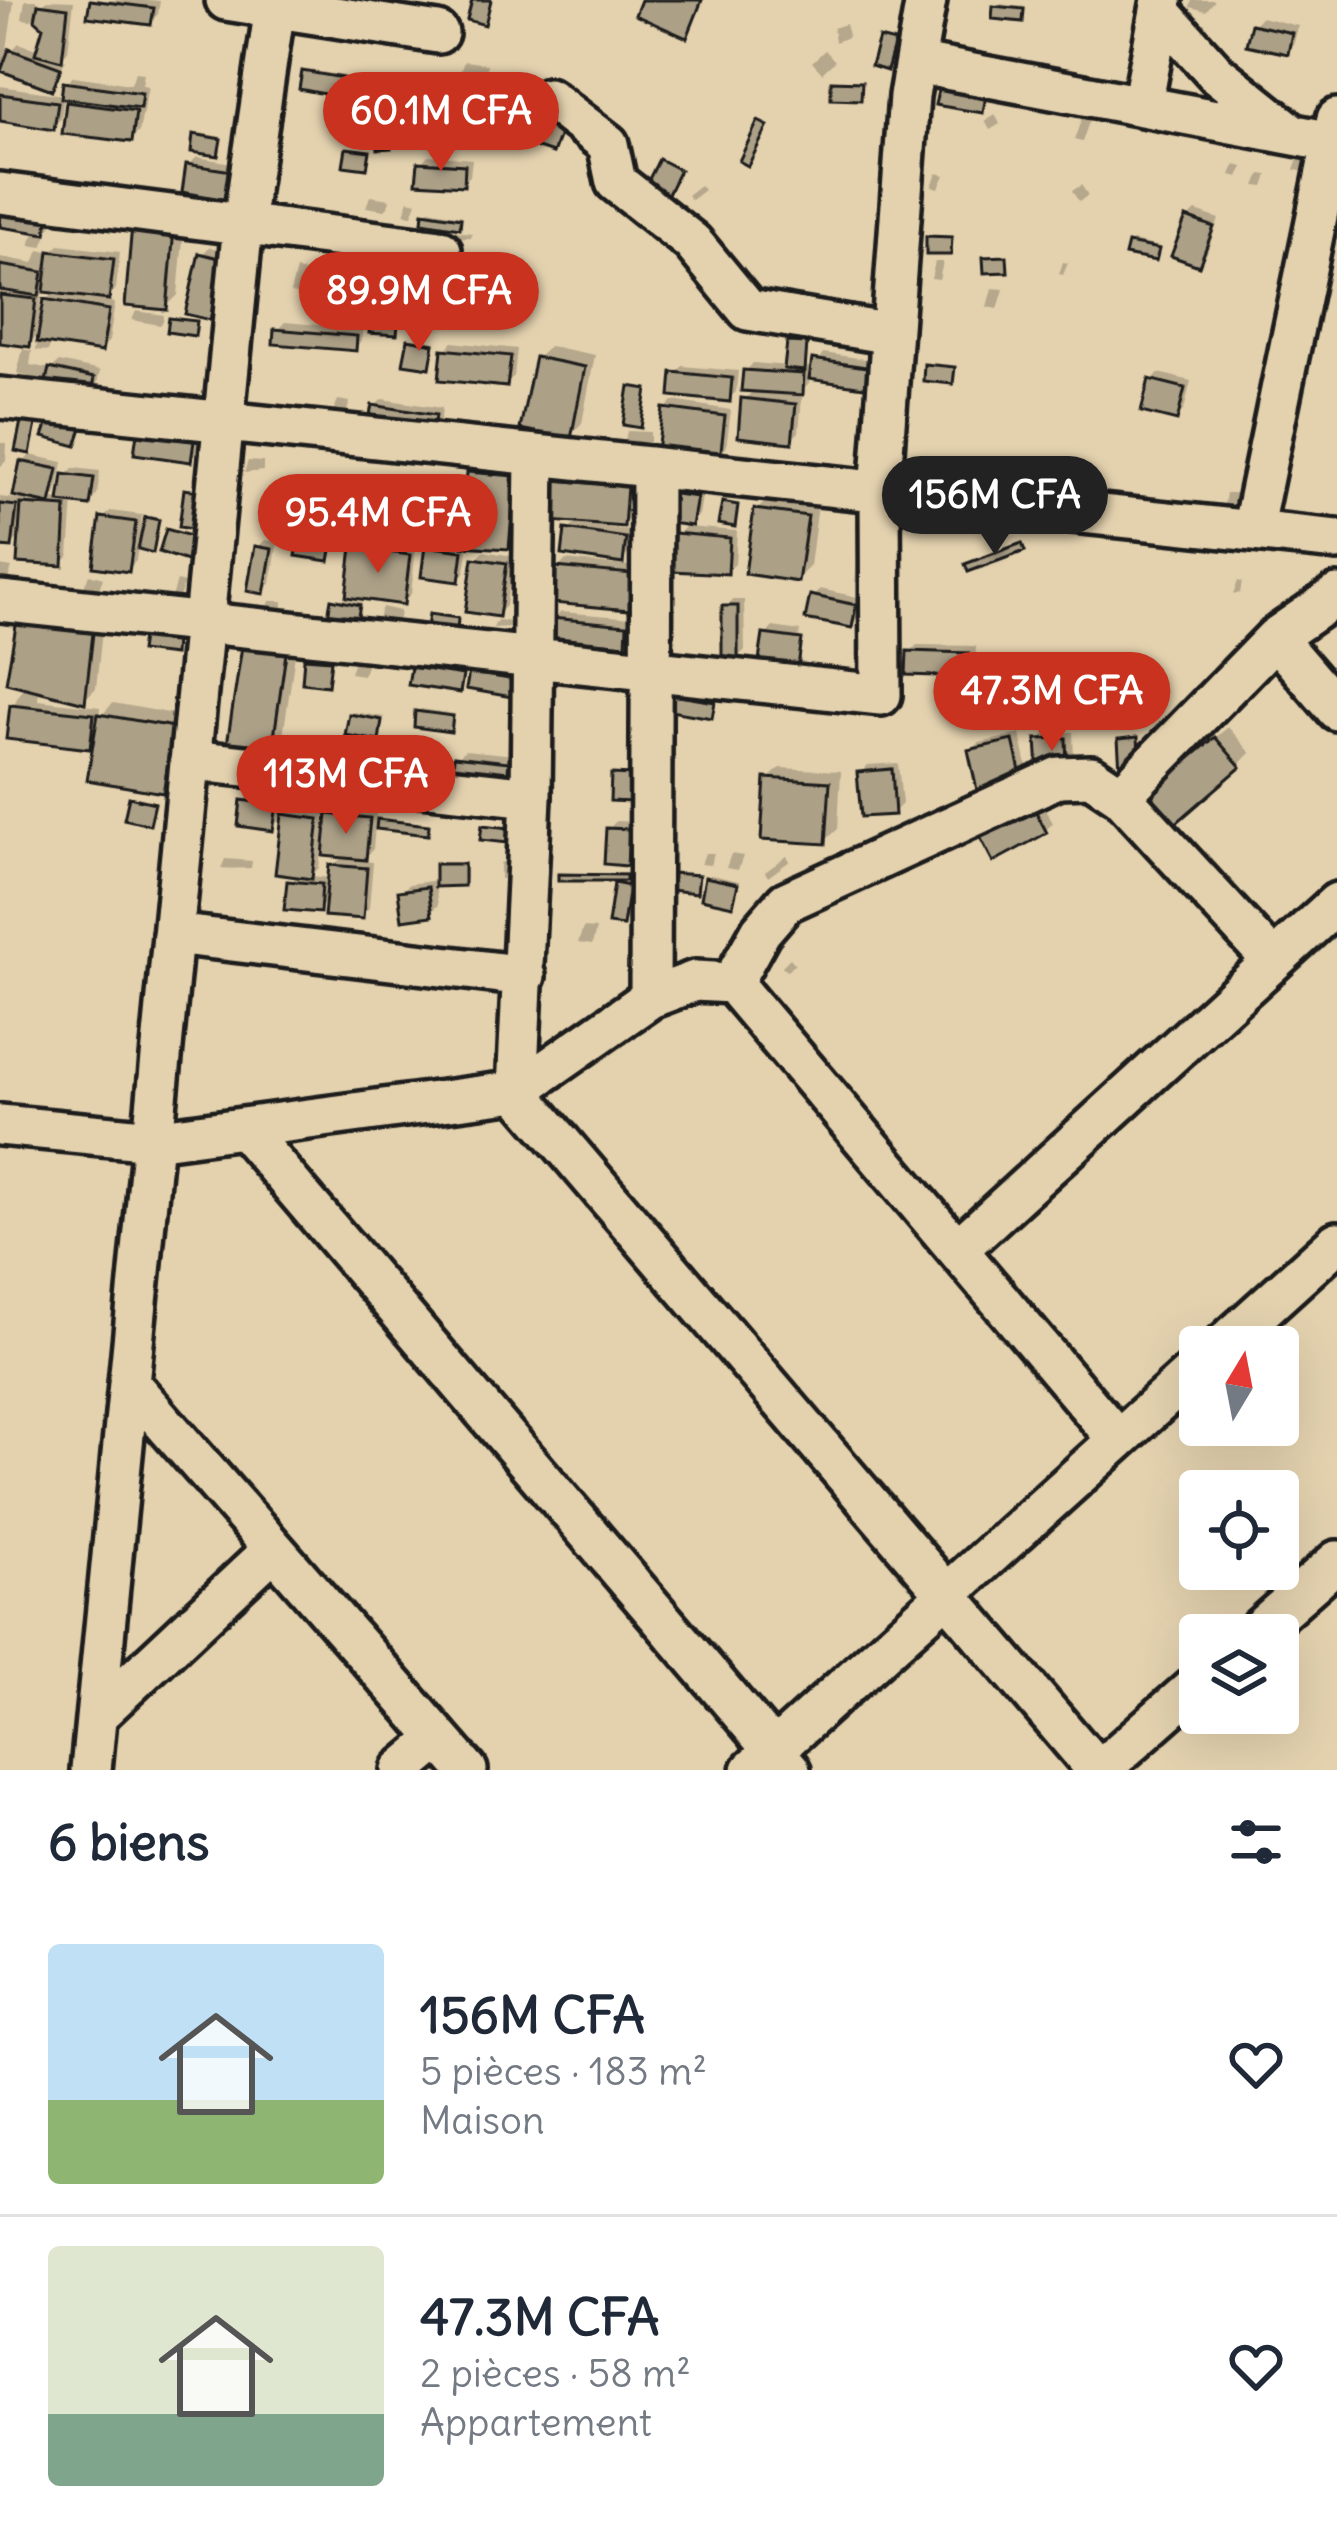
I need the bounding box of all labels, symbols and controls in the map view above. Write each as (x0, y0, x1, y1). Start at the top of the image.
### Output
pin: 60.1M CFA (304, 72, 578, 174)
text: 60.1M CFA (350, 86, 532, 135)
pin: 89.9M CFA (282, 252, 556, 354)
text: 89.9M CFA (326, 266, 512, 315)
pin: 156M CFA (871, 456, 1119, 558)
text: 156M CFA (909, 470, 1081, 519)
pin: 95.4M CFA (241, 474, 515, 576)
text: 95.4M CFA (285, 488, 471, 537)
pin: 47.3M CFA (915, 652, 1189, 754)
text: 47.3M CFA (960, 666, 1144, 715)
pin: 113M CFA (222, 735, 470, 837)
text: 113M CFA (264, 749, 428, 798)
north arrow (1179, 1326, 1299, 1446)
map controls (1179, 1326, 1299, 1734)
button: locate (1179, 1470, 1299, 1590)
button: layers (1179, 1614, 1299, 1734)
icon: filters (1223, 1809, 1289, 1875)
text: 6 biens (48, 1810, 209, 1874)
text: 156M CFA (420, 1983, 645, 2047)
icon: home (144, 1992, 288, 2136)
icon: heart (1223, 2031, 1289, 2097)
text: 5 pièces · 183 m² (420, 2047, 707, 2096)
text: Maison (420, 2096, 545, 2145)
text: 47.3M CFA (420, 2285, 660, 2349)
icon: home (144, 2294, 288, 2438)
icon: heart (1223, 2333, 1289, 2399)
text: 2 pièces · 58 m² (420, 2349, 691, 2398)
text: Appartement (420, 2398, 652, 2447)

